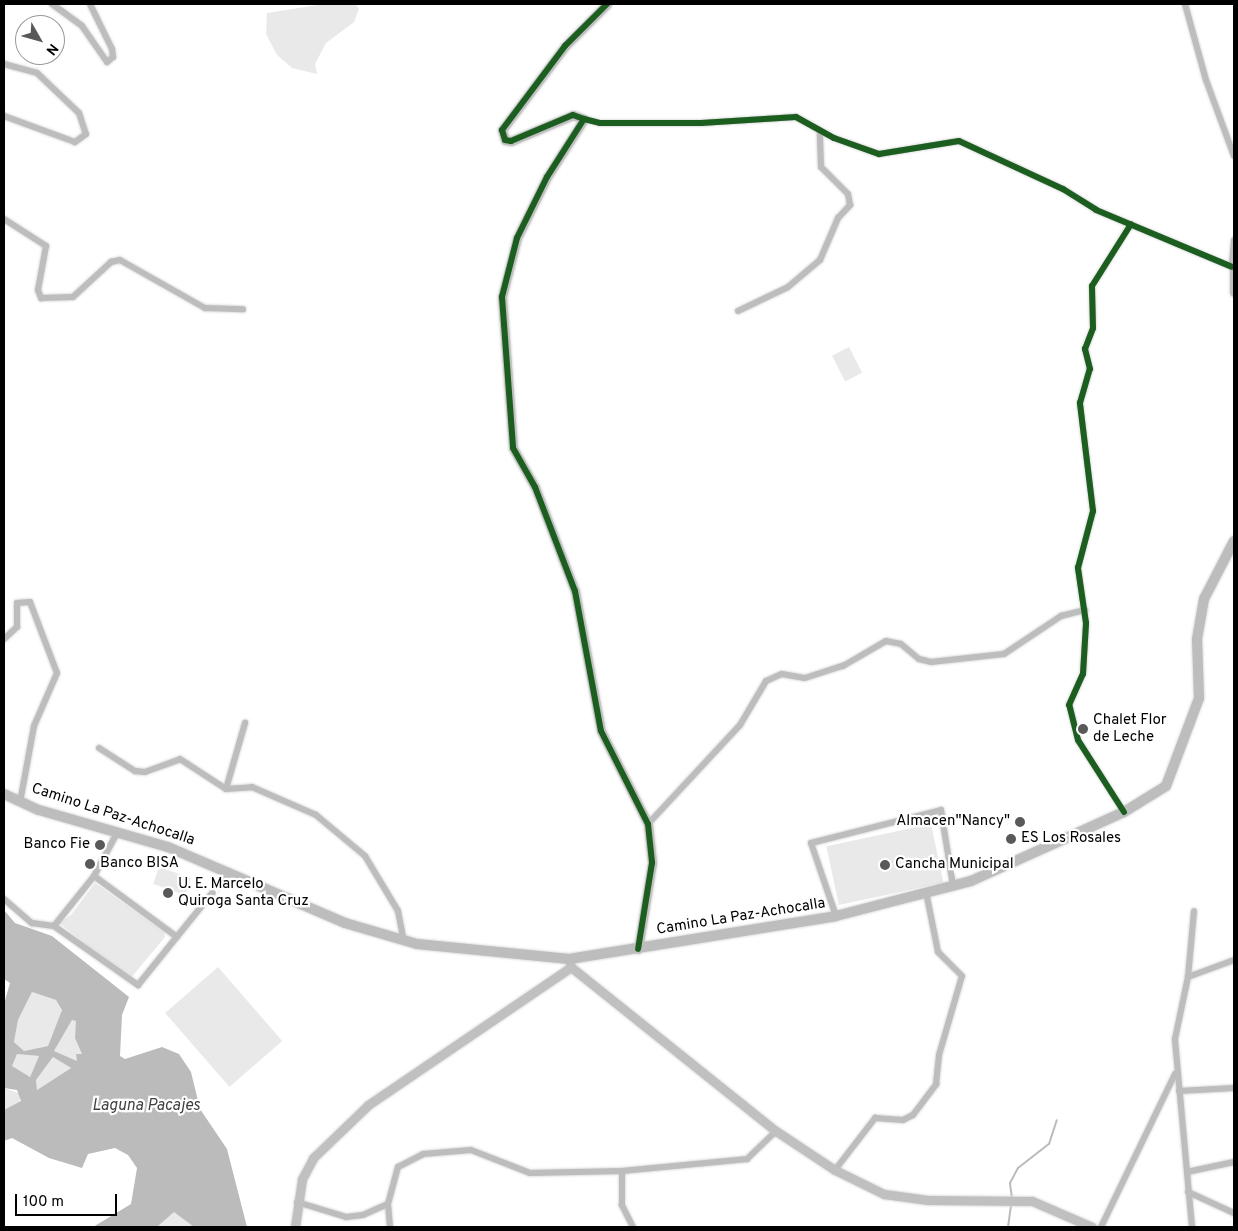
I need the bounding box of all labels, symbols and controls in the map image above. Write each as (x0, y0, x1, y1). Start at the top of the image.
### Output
north arrow (15, 15, 65, 65)
text: N (42, 40, 61, 58)
place label: Chalet Flor de Leche (1093, 711, 1167, 746)
marker: Chalet Flor de Leche (1077, 723, 1089, 735)
street label: Camino La Paz-Achocalla (29, 780, 197, 850)
place label: Almacen"Nancy" (896, 813, 1010, 831)
marker: Almacen"Nancy" (1014, 816, 1026, 828)
place label: ES Los Rosales (1021, 830, 1121, 848)
marker: ES Los Rosales (1005, 833, 1017, 845)
place label: Banco Fie (23, 836, 90, 854)
marker: Banco Fie (94, 839, 106, 851)
place label: Banco BISA (100, 855, 179, 873)
place label: Cancha Municipal (895, 856, 1014, 874)
marker: Banco BISA (84, 858, 96, 870)
marker: Cancha Municipal (879, 859, 891, 871)
place label: U. E. Marcelo Quiroga Santa Cruz (178, 875, 309, 910)
marker: U. E. Marcelo Quiroga Santa Cruz (162, 887, 174, 899)
street label: Camino La Paz-Achocalla (655, 895, 827, 939)
water label: Laguna Pacajes (92, 1096, 200, 1116)
scale bar (18, 1184, 120, 1216)
text: 100 m (23, 1193, 64, 1212)

